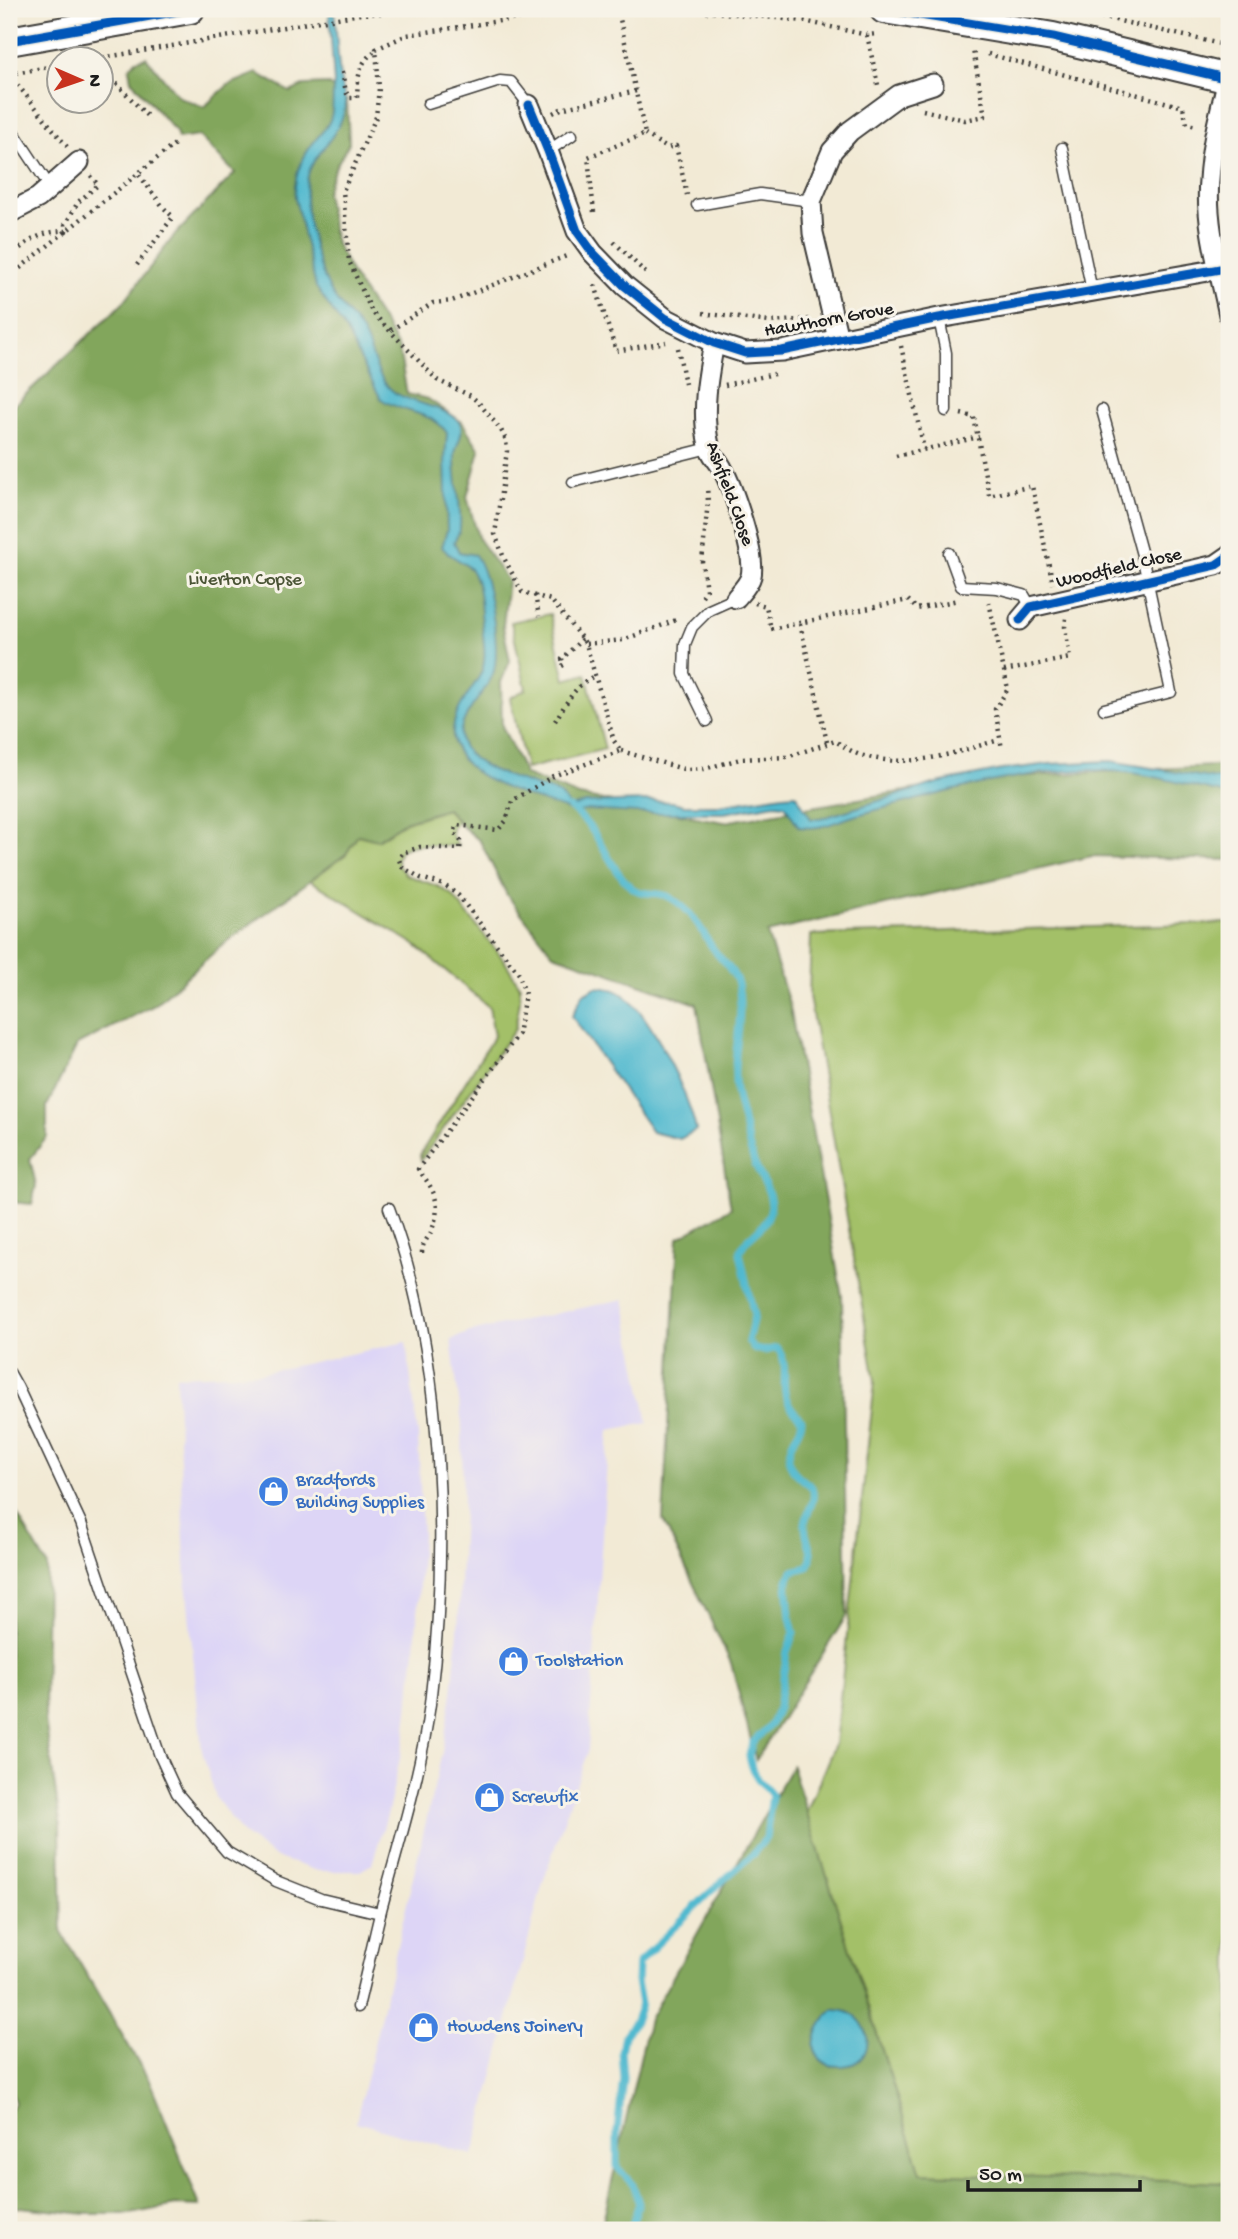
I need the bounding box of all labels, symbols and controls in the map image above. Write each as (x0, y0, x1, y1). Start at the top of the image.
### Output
north arrow (46, 46, 116, 116)
text: N (82, 74, 105, 87)
street label: Hawthorn Grove (763, 298, 896, 344)
street label: Ashfield Close (700, 439, 759, 549)
street label: Woodfield Close (1054, 543, 1184, 595)
park label: Liverton Copse (188, 569, 302, 592)
place label: Bradfords Building Supplies (295, 1470, 425, 1515)
shop icon: Bradfords Building Supplies (256, 1475, 290, 1509)
shop icon: Toolstation (496, 1644, 530, 1678)
place label: Toolstation (535, 1650, 623, 1673)
shop icon: Screwfix (472, 1781, 506, 1815)
place label: Screwfix (512, 1787, 578, 1810)
shop icon: Howdens Joinery (407, 2010, 441, 2044)
place label: Howdens Joinery (447, 2016, 583, 2039)
scale bar (968, 2148, 1140, 2192)
text: 50 m (979, 2164, 1022, 2189)

